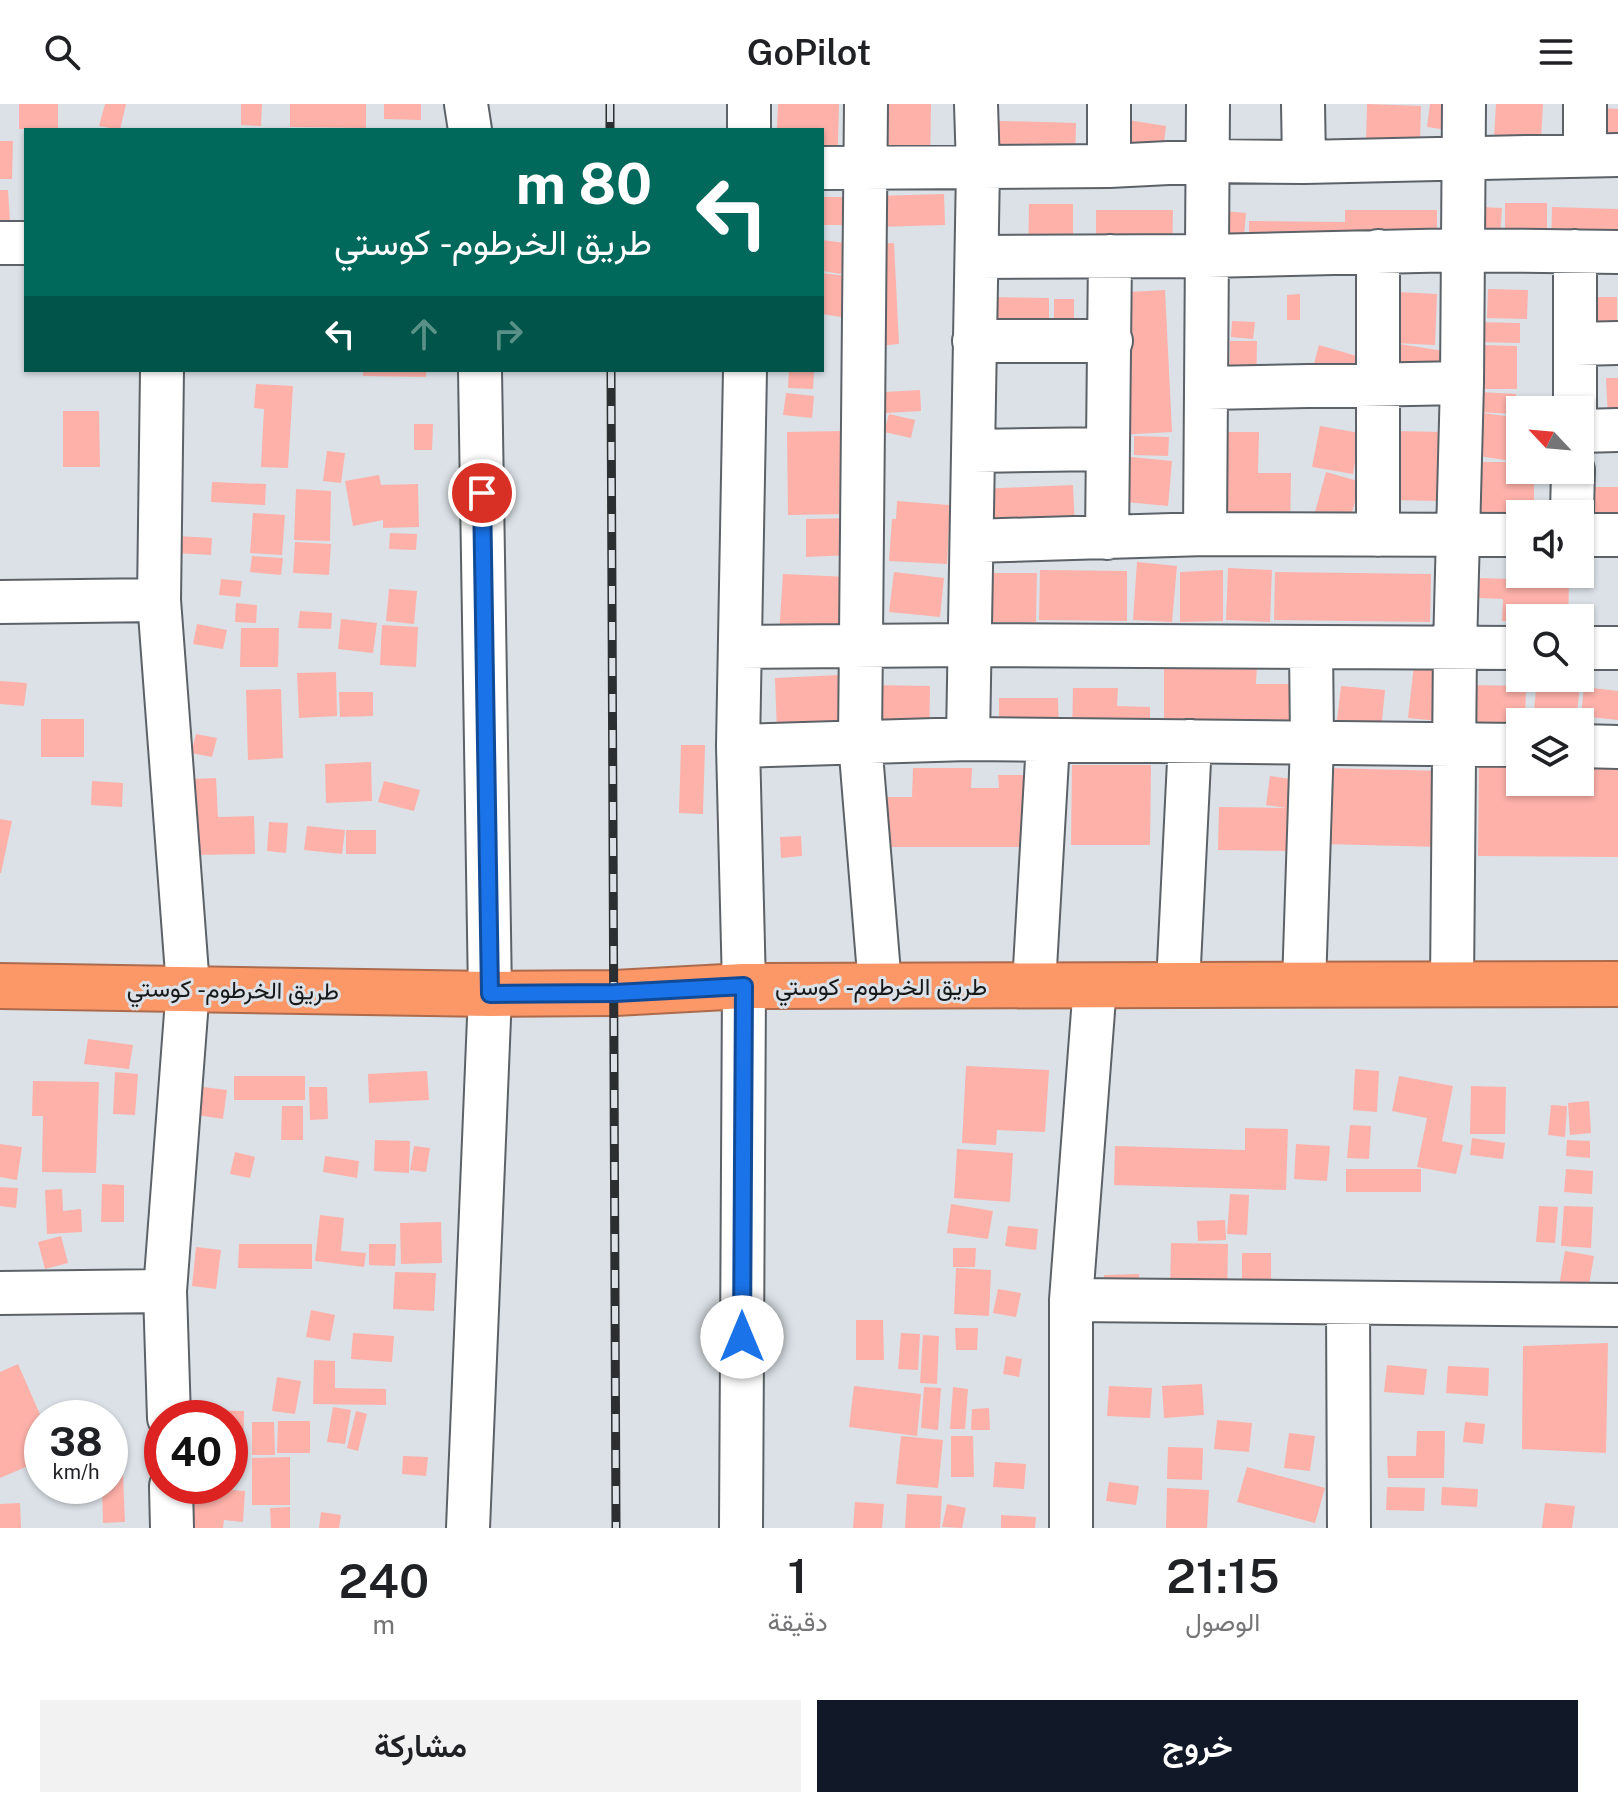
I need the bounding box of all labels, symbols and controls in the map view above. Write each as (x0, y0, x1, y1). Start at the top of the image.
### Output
icon: search (40, 30, 84, 74)
icon: menu (1534, 30, 1578, 74)
text: GoPilot (747, 31, 871, 73)
text: 80 m (516, 151, 652, 217)
icon: left (680, 160, 784, 264)
text: طريق الخرطوم - كوستي (334, 221, 652, 263)
icon: left (318, 312, 362, 356)
icon: ahead (402, 312, 446, 356)
icon: right (486, 312, 530, 356)
north arrow (1506, 396, 1594, 484)
map controls (1506, 396, 1594, 796)
pin (448, 459, 516, 527)
icon: arrive (460, 471, 504, 515)
button: sound (1506, 500, 1594, 588)
button: search (1506, 604, 1594, 692)
button: layers (1506, 708, 1594, 796)
street label: طريق الخرطوم - كوستي (775, 972, 987, 1006)
street label: طريق الخرطوم - كوستي (127, 973, 339, 1011)
position arrow (700, 1295, 784, 1379)
speed limit sign: 40 (144, 1400, 248, 1504)
text: 38 (49, 1418, 103, 1465)
text: km/h (52, 1460, 100, 1484)
text: 1 (788, 1547, 808, 1604)
text: 21:15 (1166, 1547, 1280, 1604)
text: 240 (338, 1552, 429, 1609)
text: دقيقة (768, 1606, 828, 1637)
text: الوصول (1185, 1606, 1260, 1637)
text: m (373, 1609, 395, 1640)
button: مشاركة (40, 1700, 801, 1792)
button: خروج (817, 1700, 1578, 1792)

